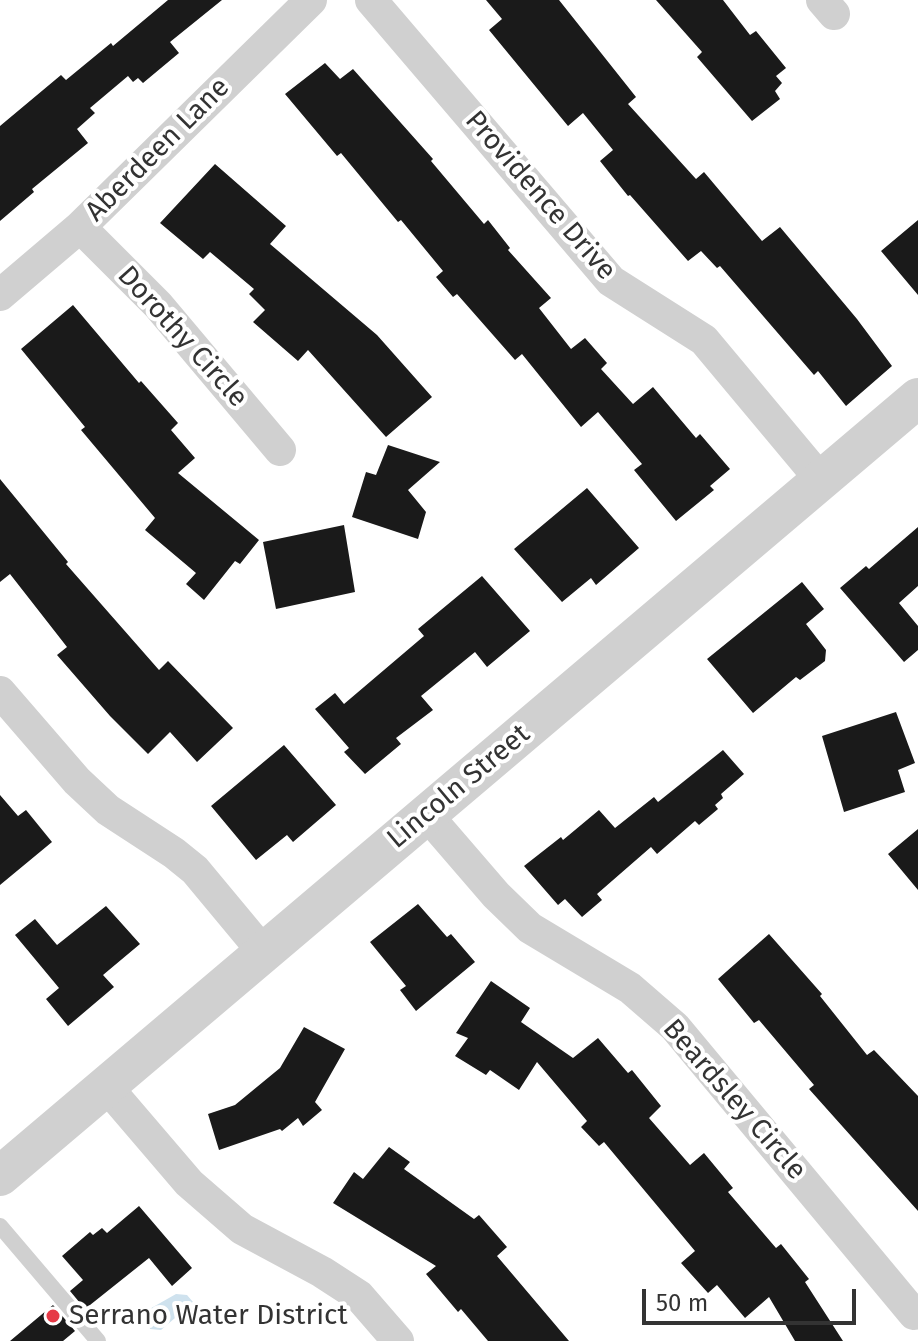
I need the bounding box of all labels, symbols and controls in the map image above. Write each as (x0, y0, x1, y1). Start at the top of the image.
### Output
street label: Aberdeen Lane (79, 71, 237, 229)
street label: Providence Drive (457, 105, 623, 287)
street label: Dorothy Circle (110, 259, 254, 415)
street label: Lincoln Street (381, 718, 537, 856)
street label: Beardsley Circle (655, 1013, 813, 1187)
scale bar (646, 1273, 860, 1323)
text: 50 m (656, 1289, 708, 1317)
place label: Serrano Water District (69, 1299, 348, 1333)
marker: Serrano Water District (44, 1307, 62, 1325)

